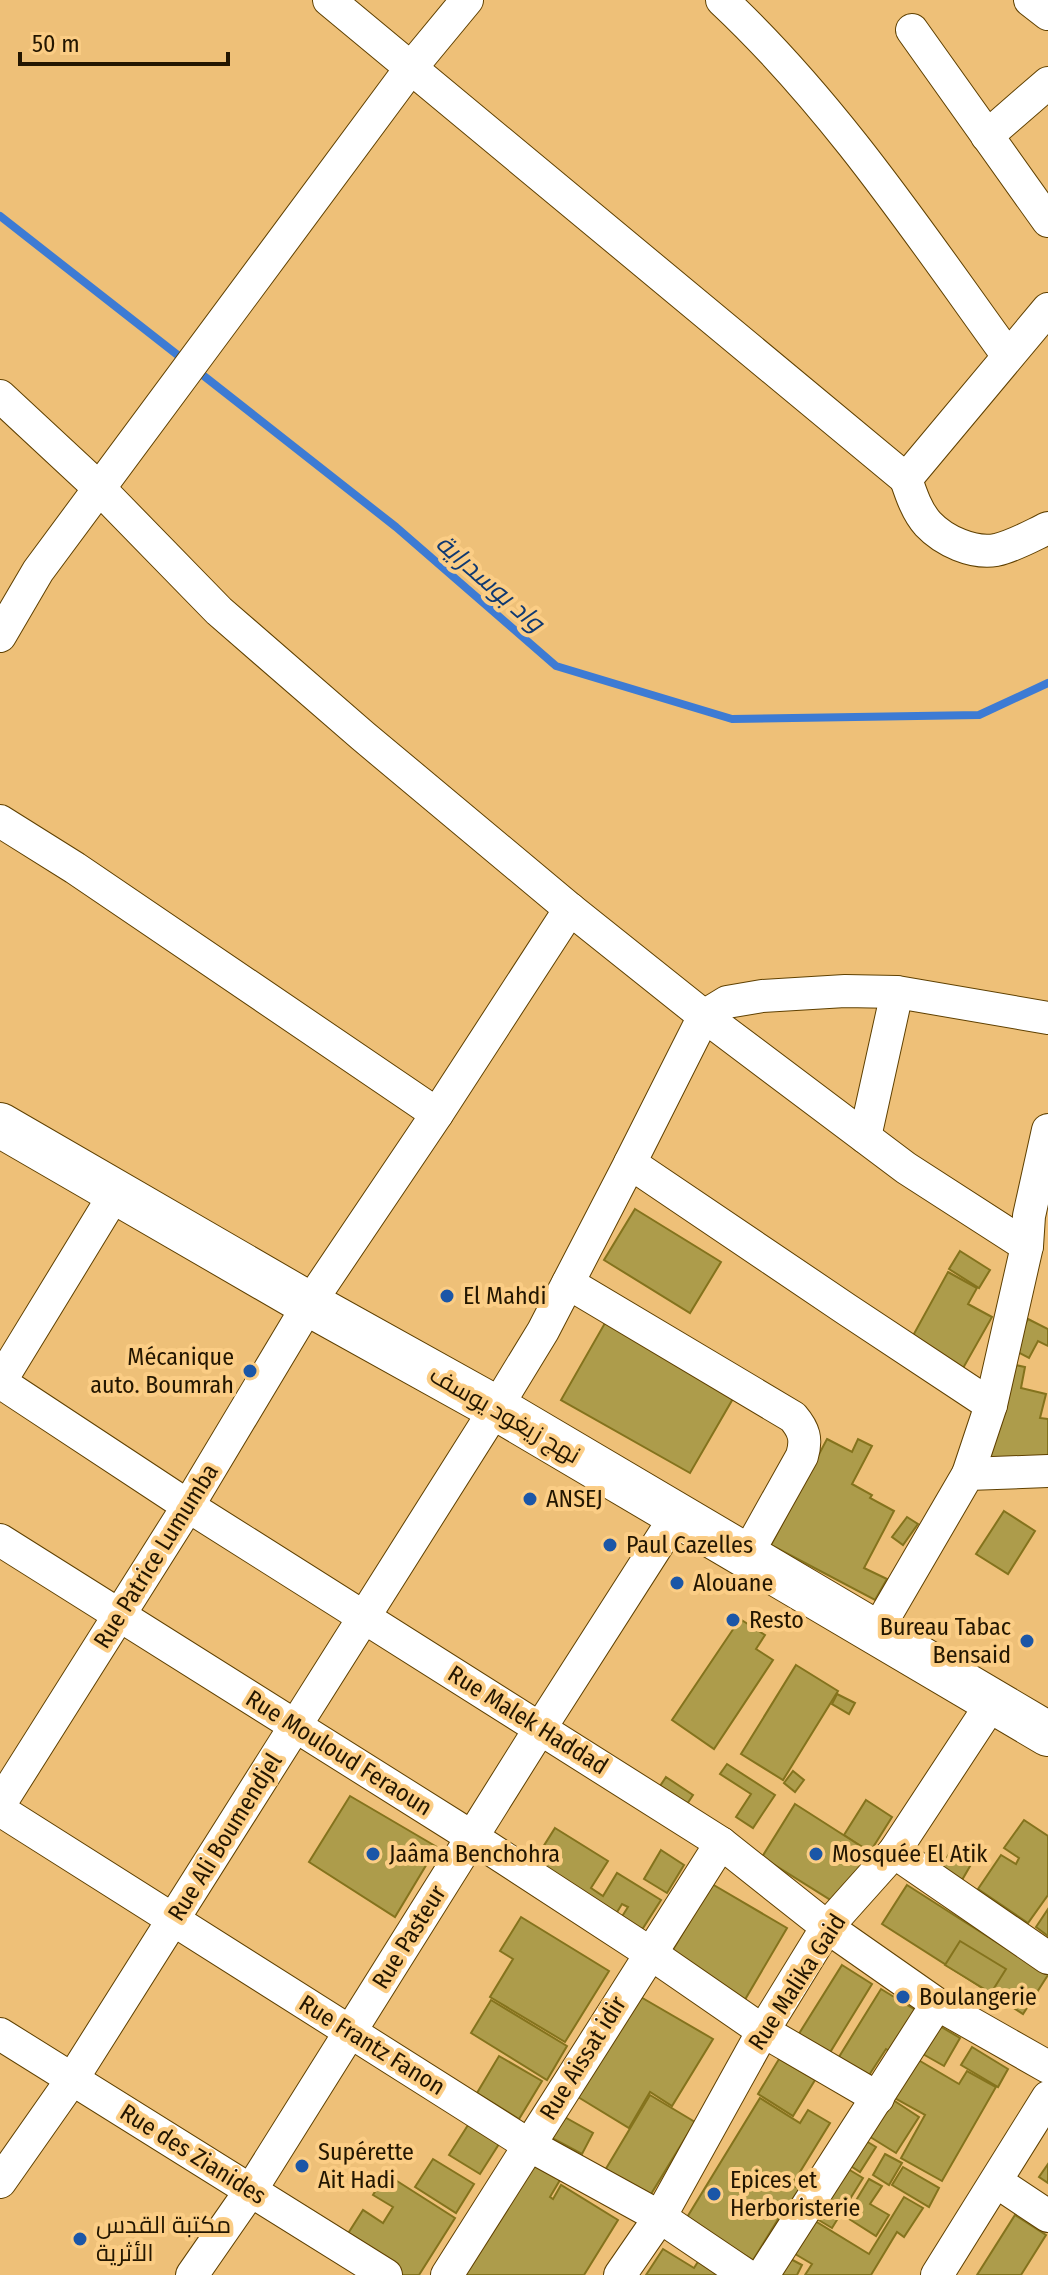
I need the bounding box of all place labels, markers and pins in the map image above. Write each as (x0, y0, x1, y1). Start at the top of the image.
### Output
place label: El Mahdi (463, 1282, 546, 1310)
marker: El Mahdi (438, 1287, 456, 1305)
place label: Mécanique auto. Boumrah (90, 1343, 234, 1399)
marker: Mécanique auto. Boumrah (241, 1362, 259, 1380)
place label: ANSEJ (546, 1485, 603, 1513)
marker: ANSEJ (521, 1490, 539, 1508)
place label: Paul Cazelles (626, 1531, 753, 1559)
marker: Paul Cazelles (601, 1536, 619, 1554)
place label: Alouane (693, 1569, 773, 1597)
marker: Alouane (668, 1574, 686, 1592)
place label: Resto (749, 1606, 804, 1634)
marker: Resto (724, 1611, 742, 1629)
place label: Bureau Tabac Bensaid (880, 1613, 1011, 1669)
marker: Bureau Tabac Bensaid (1018, 1632, 1036, 1650)
place label: Jaâma Benchohra (389, 1840, 560, 1868)
place label: Mosquée El Atik (832, 1840, 988, 1868)
marker: Jaâma Benchohra (364, 1845, 382, 1863)
marker: Mosquée El Atik (807, 1845, 825, 1863)
place label: Boulangerie (919, 1983, 1037, 2011)
marker: Boulangerie (894, 1988, 912, 2006)
place label: Supérette Ait Hadi (318, 2138, 414, 2194)
marker: Supérette Ait Hadi (293, 2157, 311, 2175)
place label: Epices et Herboristerie (730, 2166, 860, 2222)
marker: Epices et Herboristerie (705, 2185, 723, 2203)
place label: مكتبة القدس الأثرية (96, 2211, 231, 2267)
marker: مكتبة القدس الأثرية (71, 2230, 89, 2248)

